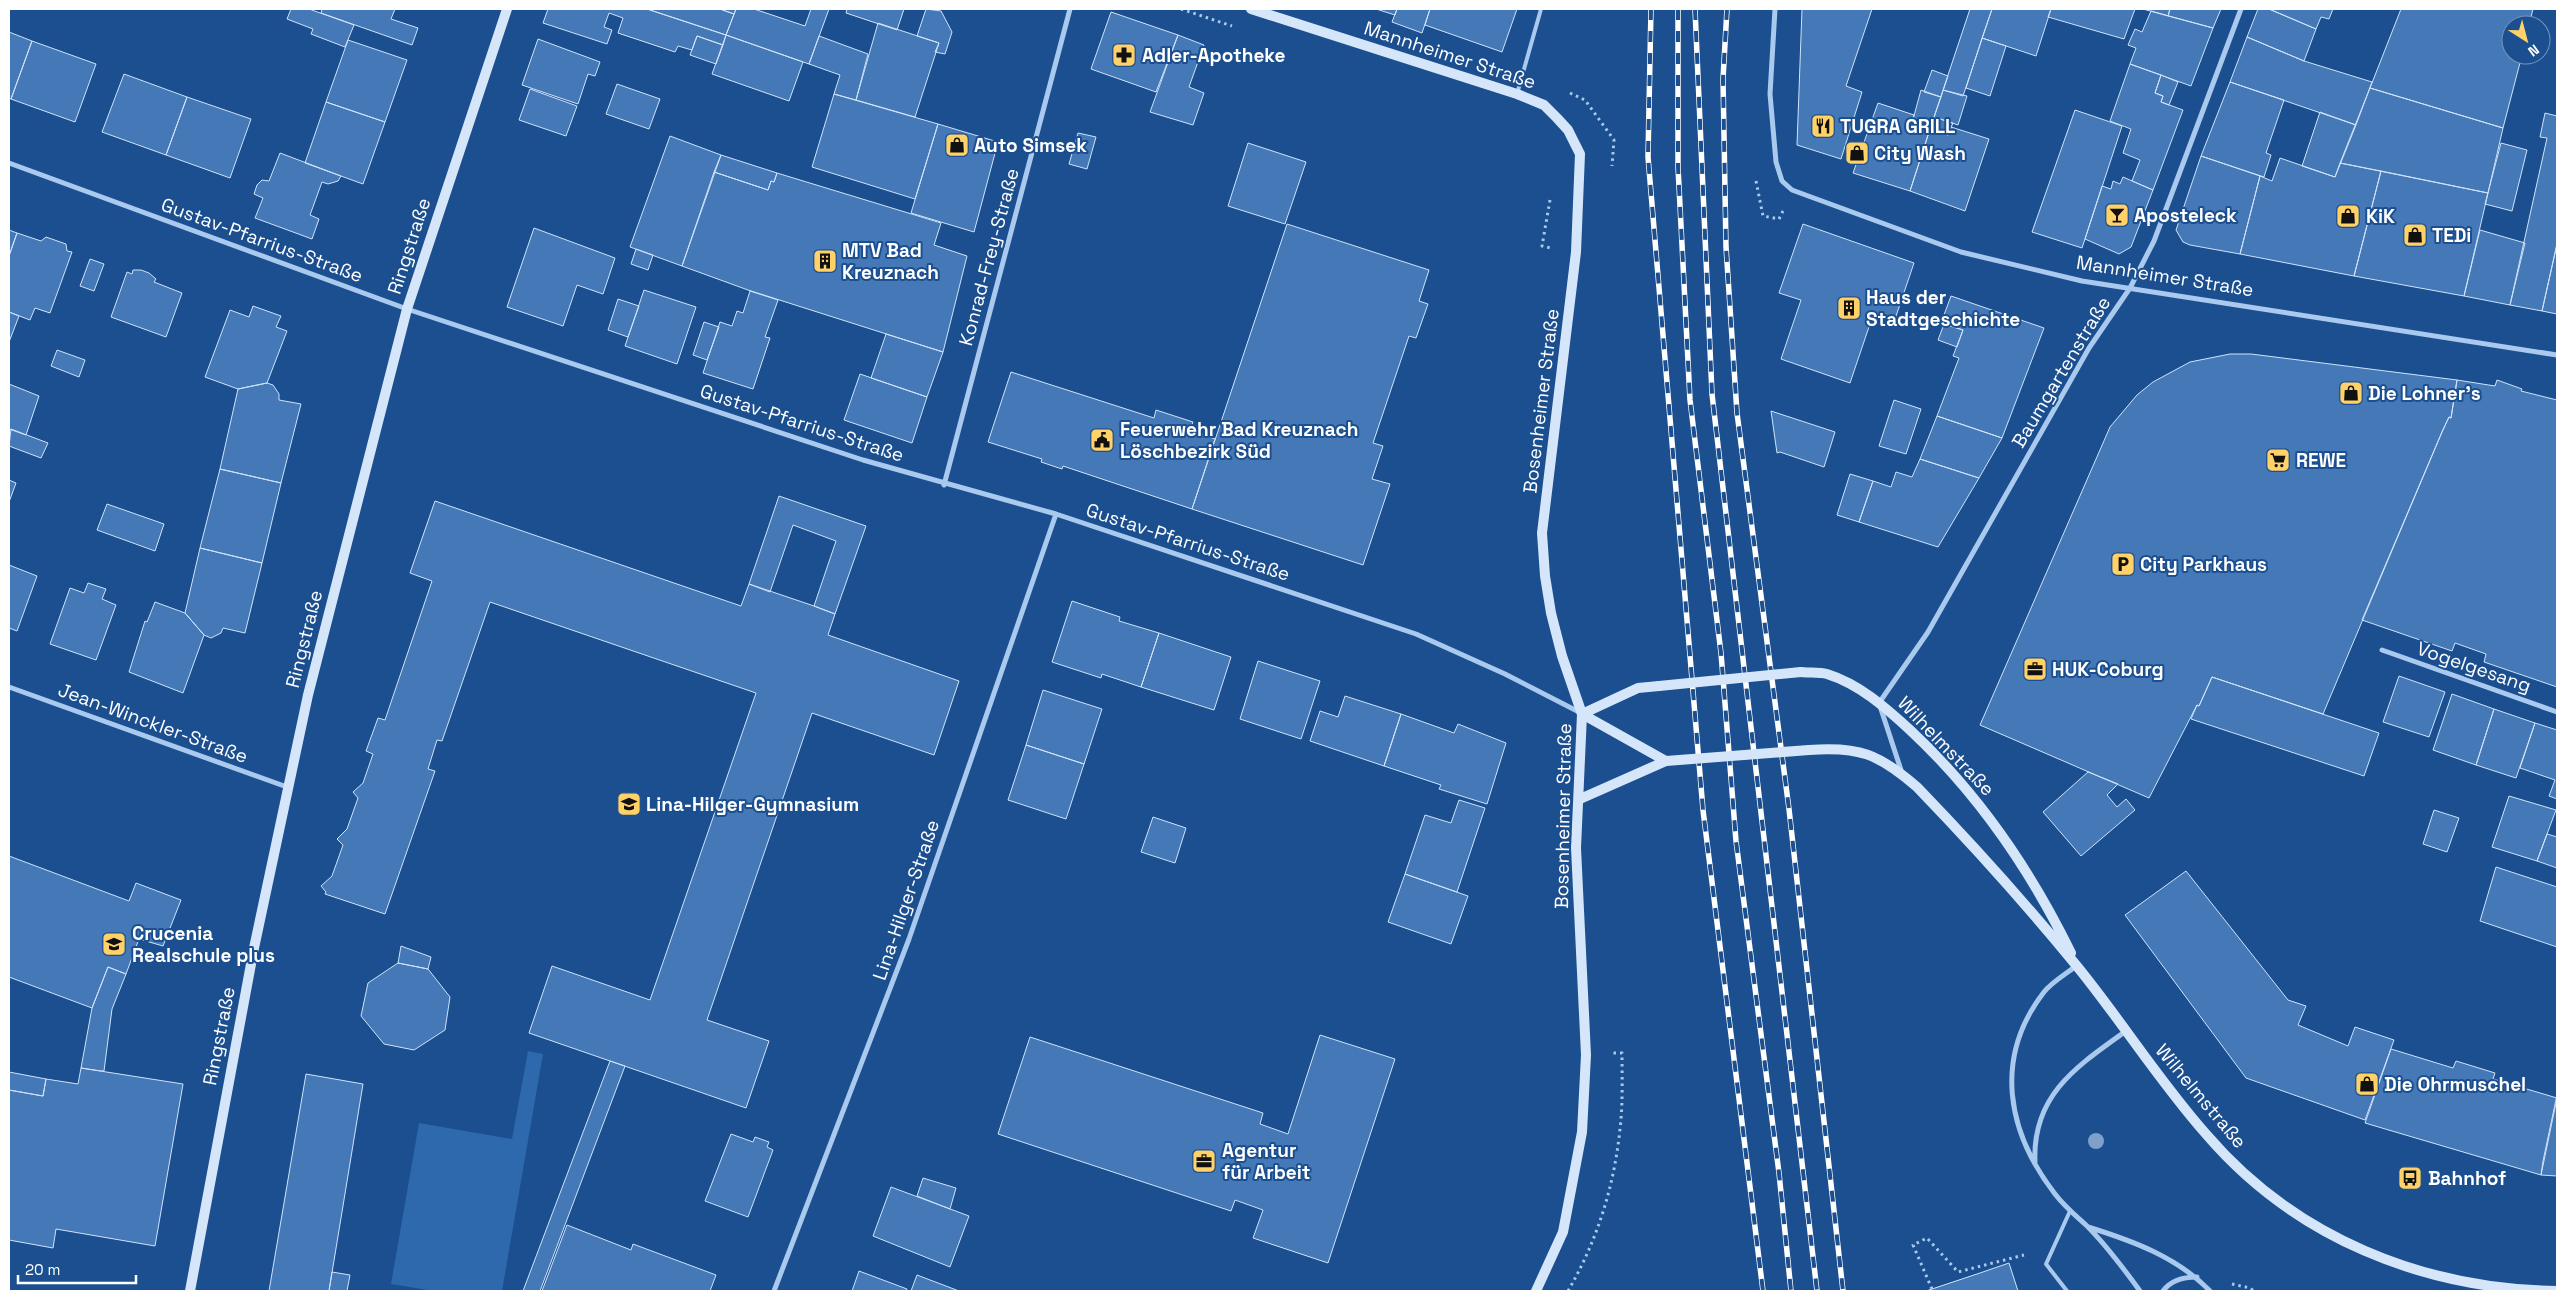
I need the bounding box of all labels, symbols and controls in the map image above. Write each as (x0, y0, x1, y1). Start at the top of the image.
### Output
street label: Mannheimer Straße (1361, 15, 1539, 95)
north arrow (2501, 15, 2551, 65)
text: N (2525, 40, 2543, 61)
pharmacy icon: Adler-Apotheke (1111, 42, 1137, 68)
place label: Adler-Apotheke (1142, 43, 1286, 68)
restaurant icon: TUGRA GRILL (1810, 113, 1836, 139)
place label: TUGRA GRILL (1840, 114, 1955, 139)
shop icon: Auto Simsek (944, 132, 970, 158)
place label: Auto Simsek (974, 133, 1087, 158)
shop icon: City Wash (1844, 140, 1870, 166)
place label: City Wash (1874, 141, 1966, 166)
street label: Konrad-Frey-Straße (953, 165, 1025, 349)
street label: Gustav-Pfarrius-Straße (158, 192, 366, 288)
street label: Ringstraße (382, 195, 436, 297)
bar icon: Aposteleck (2104, 202, 2130, 228)
place label: Aposteleck (2134, 203, 2237, 228)
shop icon: KiK (2335, 203, 2361, 229)
place label: KiK (2366, 204, 2395, 229)
shop icon: TEDi (2402, 222, 2428, 248)
place label: TEDi (2432, 223, 2471, 248)
place label: MTV Bad Kreuznach (842, 238, 939, 285)
building icon: MTV Bad Kreuznach (812, 248, 838, 274)
street label: Mannheimer Straße (2075, 250, 2255, 302)
place label: Haus der Stadtgeschichte (1866, 285, 2020, 332)
street label: Baumgartenstraße (2006, 292, 2116, 452)
building icon: Haus der Stadtgeschichte (1836, 295, 1862, 321)
street label: Bosenheimer Straße (1517, 307, 1565, 495)
street label: Gustav-Pfarrius-Straße (697, 378, 907, 468)
shop icon: Die Lohner's (2338, 380, 2364, 406)
place label: Die Lohner's (2368, 381, 2481, 406)
place label: Feuerwehr Bad Kreuznach Löschbezirk Süd (1120, 417, 1358, 464)
public building icon: Feuerwehr Bad Kreuznach Löschbezirk Süd (1089, 427, 1115, 453)
supermarket icon: REWE (2265, 447, 2291, 473)
place label: REWE (2296, 448, 2346, 473)
street label: Gustav-Pfarrius-Straße (1083, 497, 1293, 587)
parking icon: City Parkhaus (2110, 551, 2136, 577)
place label: City Parkhaus (2140, 552, 2267, 577)
street label: Ringstraße (280, 587, 328, 691)
street label: Vogelgesang (2414, 636, 2534, 698)
office icon: HUK-Coburg (2022, 656, 2048, 682)
place label: HUK-Coburg (2052, 657, 2164, 682)
street label: Jean-Winckler-Straße (55, 677, 251, 769)
street label: Wilhelmstraße (1892, 691, 2000, 801)
street label: Bosenheimer Straße (1549, 723, 1577, 909)
school or university icon: Lina-Hilger-Gymnasium (616, 791, 642, 817)
place label: Lina-Hilger-Gymnasium (646, 792, 859, 817)
street label: Lina-Hilger-Straße (867, 816, 945, 984)
place label: Crucenia Realschule plus (132, 921, 275, 968)
school or university icon: Crucenia Realschule plus (101, 931, 127, 957)
street label: Ringstraße (197, 985, 241, 1087)
street label: Wilhelmstraße (2150, 1038, 2252, 1154)
shop icon: Die Ohrmuschel (2354, 1071, 2380, 1097)
place label: Die Ohrmuschel (2384, 1072, 2526, 1097)
place label: Agentur für Arbeit (1222, 1138, 1310, 1185)
office icon: Agentur für Arbeit (1191, 1148, 1217, 1174)
bus stop icon: Bahnhof (2397, 1165, 2423, 1191)
place label: Bahnhof (2428, 1166, 2506, 1191)
scale bar (18, 1252, 135, 1284)
text: 20 m (25, 1260, 60, 1279)

